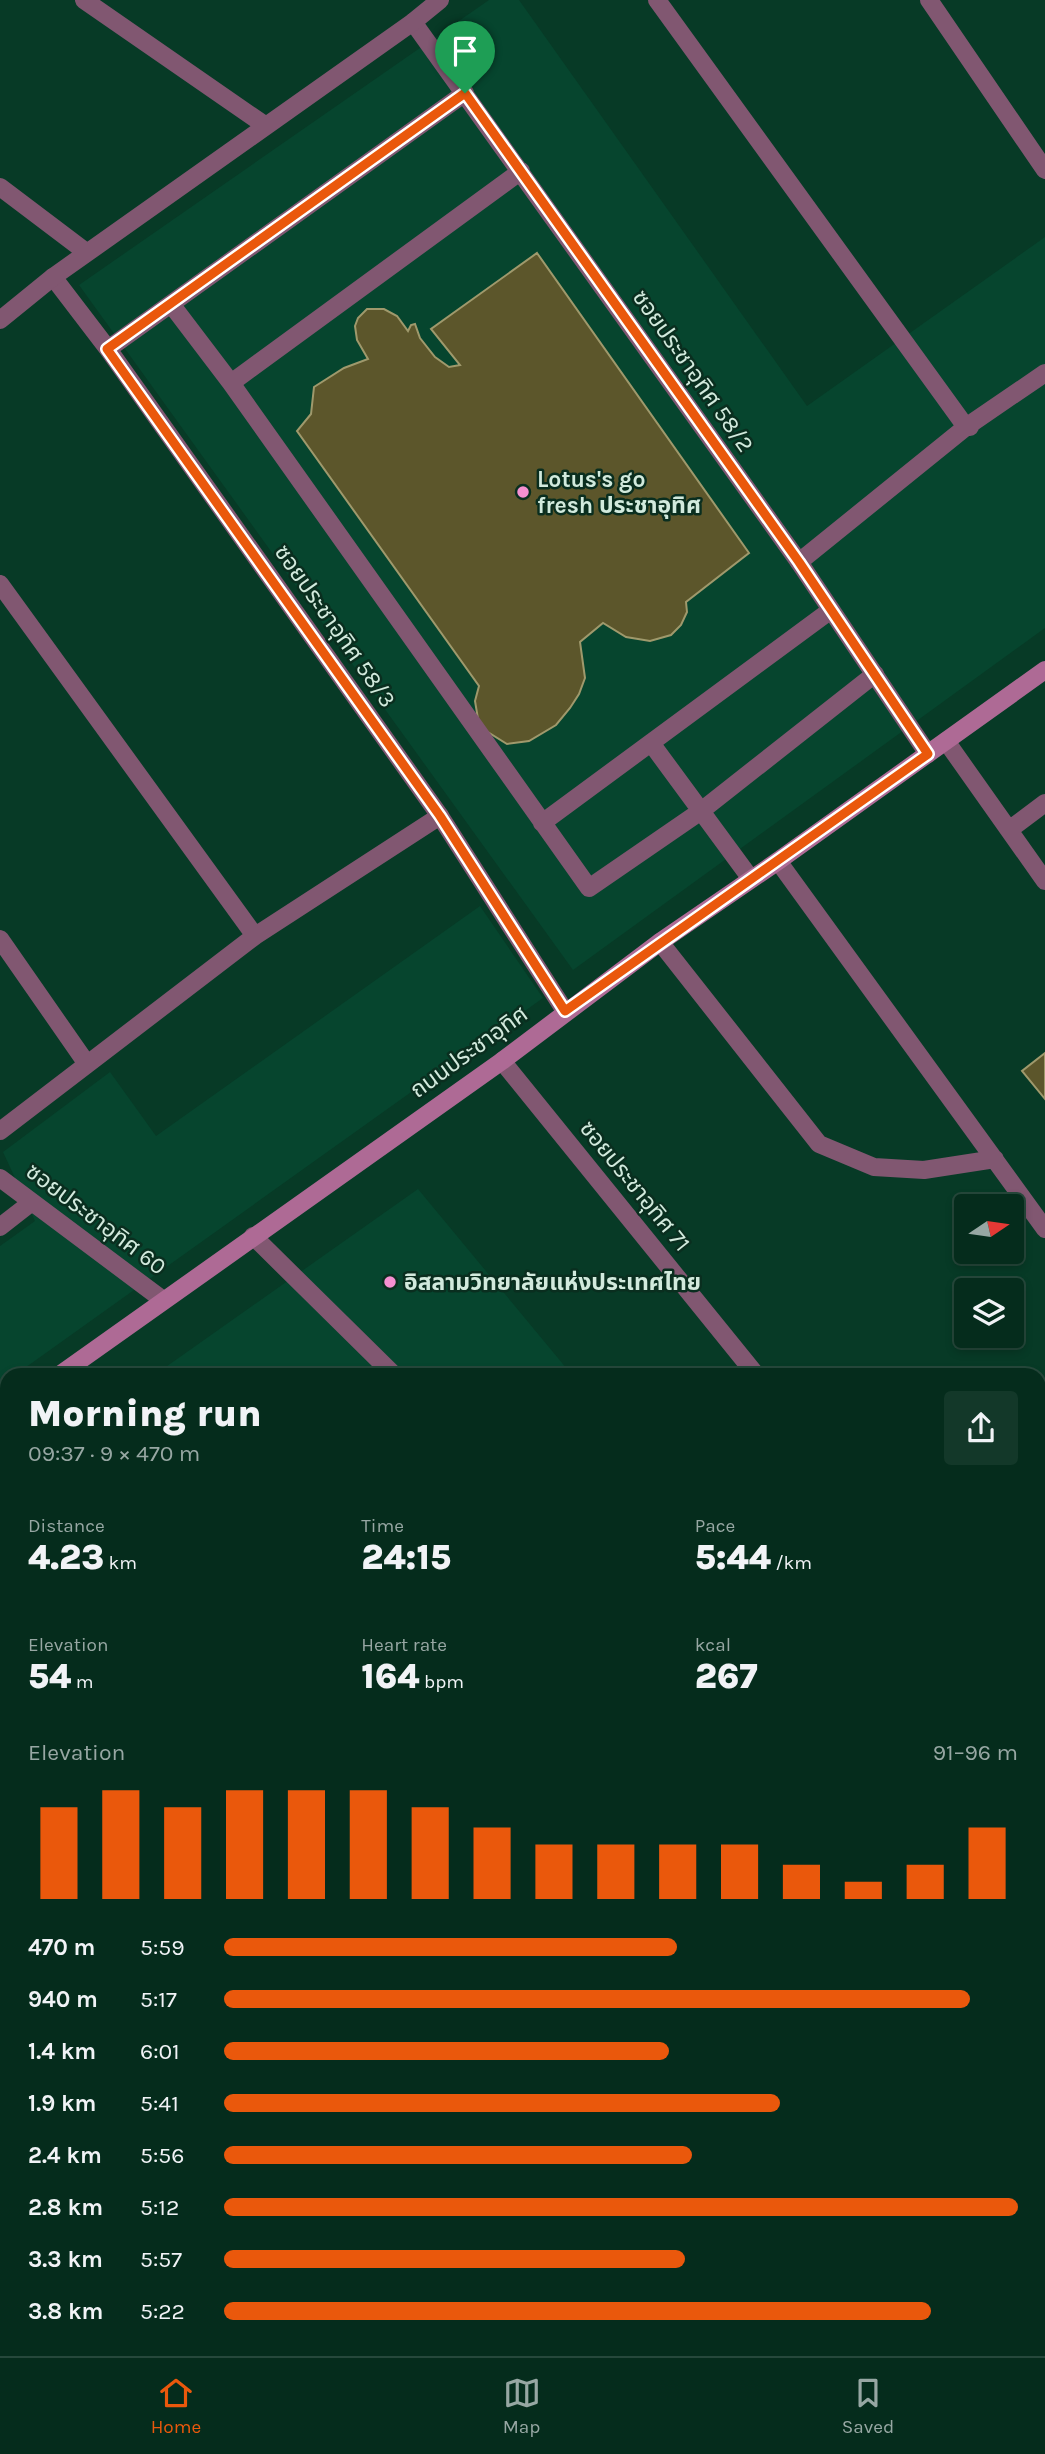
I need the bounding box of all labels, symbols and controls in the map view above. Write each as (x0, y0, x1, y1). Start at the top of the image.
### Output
pin (435, 21, 495, 93)
icon: arrive (446, 32, 484, 70)
street label: ซอยประชาอุทิศ 58/2 (627, 285, 759, 457)
place label: Lotus's go fresh ประชาอุทิศ (537, 466, 701, 519)
marker: Lotus's go fresh ประชาอุทิศ (515, 484, 531, 500)
street label: ซอยประชาอุทิศ 58/3 (269, 539, 401, 713)
street label: ถนนประชาอุทิศ (405, 1000, 533, 1104)
street label: ซอยประชาอุทิศ 71 (574, 1115, 696, 1257)
street label: ซอยประชาอุทิศ 60 (21, 1158, 171, 1280)
north arrow (954, 1194, 1024, 1264)
map controls (954, 1194, 1024, 1348)
place label: อิสลามวิทยาลัยแห่งประเทศไทย (404, 1269, 701, 1296)
marker: อิสลามวิทยาลัยแห่งประเทศไทย (382, 1274, 398, 1290)
button: layers (954, 1278, 1024, 1348)
text: Morning run (28, 1391, 262, 1436)
button: share (944, 1391, 1018, 1465)
text: 09:37 · 9 × 470 m (28, 1440, 200, 1467)
text: Distance (28, 1515, 105, 1537)
text: Time (361, 1515, 404, 1537)
text: Pace (695, 1515, 735, 1537)
text: 4.23 (28, 1537, 104, 1578)
text: 24:15 (361, 1537, 451, 1578)
text: 5:44 (695, 1537, 771, 1578)
text: km (104, 1552, 137, 1574)
text: /km (771, 1552, 812, 1574)
text: Elevation (28, 1634, 108, 1656)
text: Heart rate (361, 1634, 447, 1656)
text: kcal (695, 1634, 731, 1656)
text: 54 (28, 1656, 71, 1697)
text: 164 (361, 1656, 419, 1697)
text: 267 (695, 1656, 758, 1697)
text: m (71, 1671, 94, 1693)
text: bpm (419, 1671, 464, 1693)
text: Elevation (28, 1739, 125, 1766)
text: 91–96 m (933, 1739, 1018, 1766)
text: 470 m (28, 1934, 95, 1961)
text: 5:59 (140, 1934, 185, 1961)
text: 940 m (28, 1986, 98, 2013)
text: 5:17 (140, 1986, 177, 2013)
text: 1.4 km (28, 2038, 96, 2065)
text: 6:01 (140, 2038, 180, 2065)
text: 1.9 km (28, 2090, 96, 2117)
text: 5:41 (140, 2090, 179, 2117)
text: 2.4 km (28, 2142, 102, 2169)
text: 5:56 (140, 2142, 184, 2169)
text: 2.8 km (28, 2194, 103, 2221)
text: 5:12 (140, 2194, 179, 2221)
text: 3.3 km (28, 2246, 103, 2273)
text: 5:57 (140, 2246, 182, 2273)
text: 3.8 km (28, 2298, 103, 2325)
text: 5:22 (140, 2298, 185, 2325)
tab: Home (151, 2374, 201, 2438)
tab: Map (503, 2374, 541, 2438)
tab: Saved (842, 2374, 894, 2438)

